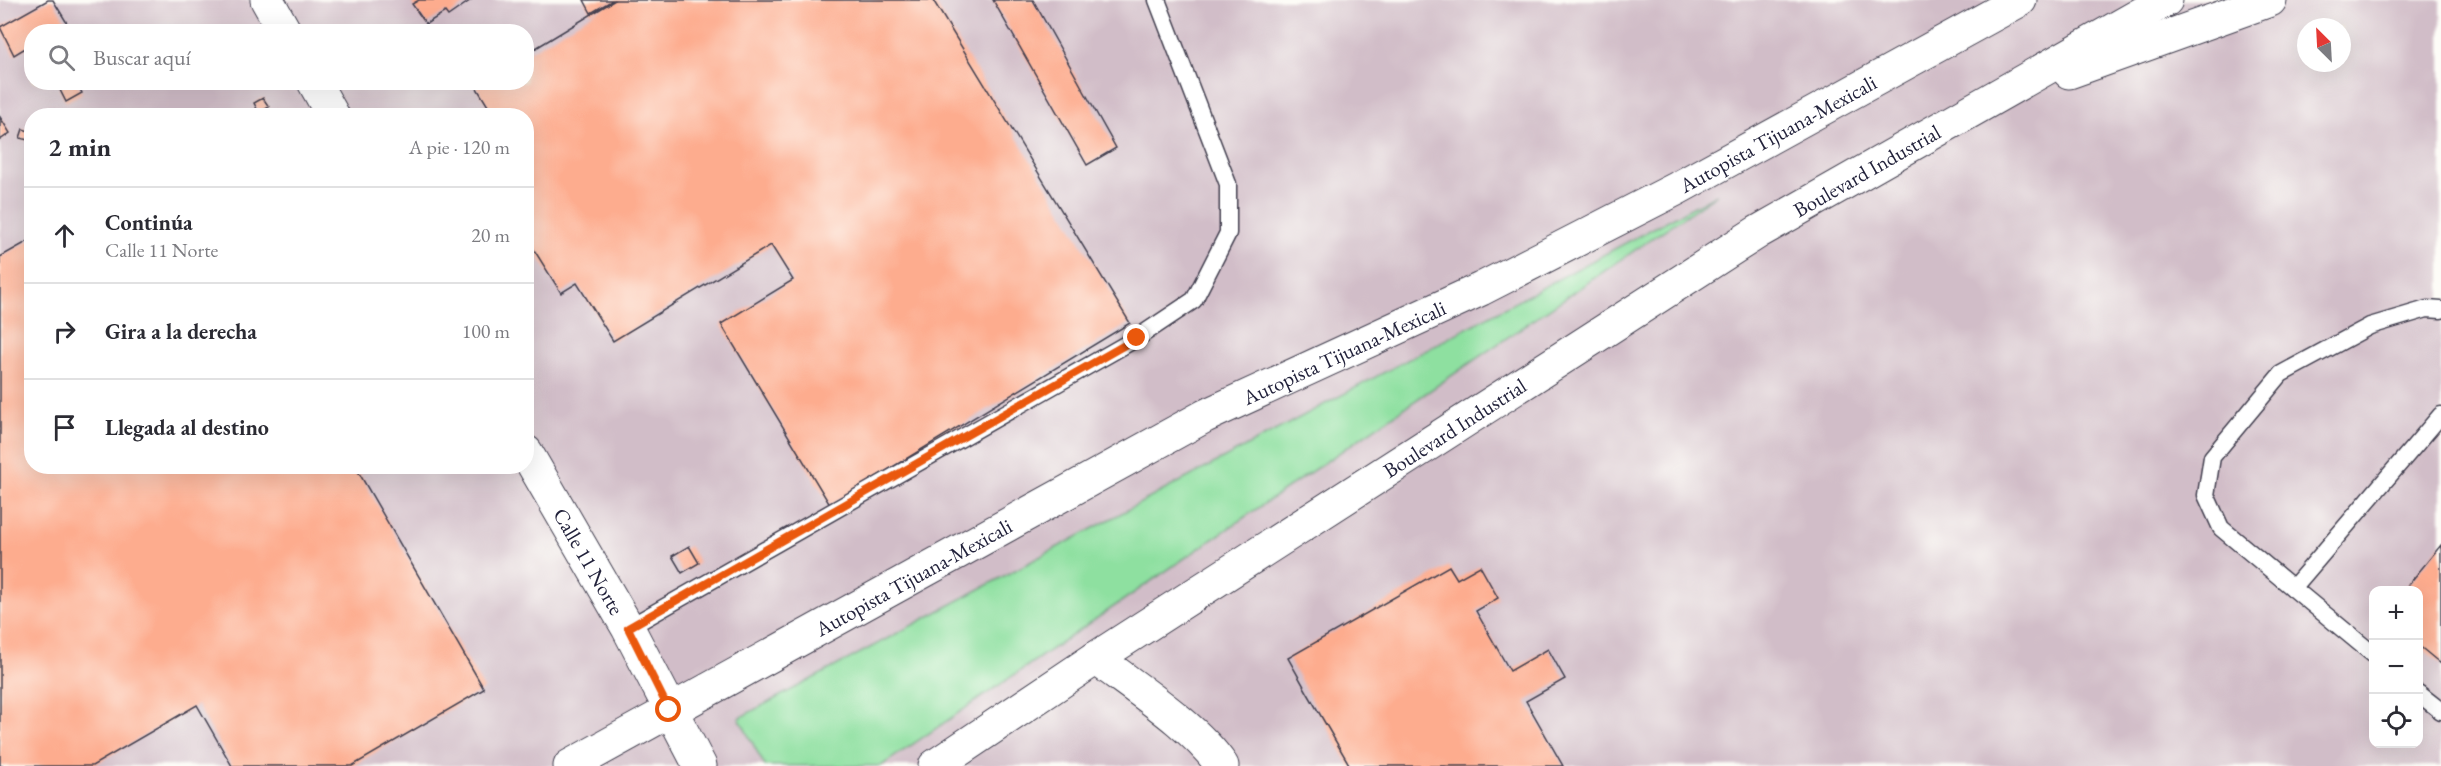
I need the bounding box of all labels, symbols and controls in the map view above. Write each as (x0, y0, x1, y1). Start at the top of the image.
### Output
north arrow (2297, 18, 2351, 72)
search box (24, 24, 534, 90)
icon: search (45, 41, 78, 74)
text: Buscar aquí (93, 43, 191, 72)
street label: Autopista Tijuana-Mexicali (1674, 68, 1881, 199)
street label: Boulevard Industrial (1788, 118, 1945, 223)
text: 2 min (48, 130, 111, 164)
text: A pie · 120 m (409, 134, 510, 160)
text: Continúa (105, 208, 193, 237)
icon: ahead (48, 219, 81, 252)
text: 20 m (471, 222, 510, 248)
text: Calle 11 Norte (105, 237, 218, 263)
street label: Autopista Tijuana-Mexicali (1237, 294, 1450, 411)
icon: right (48, 315, 81, 348)
text: Gira a la derecha (105, 317, 257, 346)
text: 100 m (462, 318, 510, 344)
route end (1123, 324, 1149, 350)
street label: Boulevard Industrial (1378, 371, 1531, 483)
icon: arrive (48, 411, 81, 444)
text: Llegada al destino (105, 413, 269, 442)
street label: Calle 11 Norte (548, 503, 631, 619)
street label: Autopista Tijuana-Mexicali (809, 512, 1017, 642)
map controls (2369, 586, 2423, 748)
button: + (2369, 586, 2423, 640)
button: − (2369, 640, 2423, 694)
button: locate (2369, 694, 2423, 748)
route start (655, 696, 681, 722)

